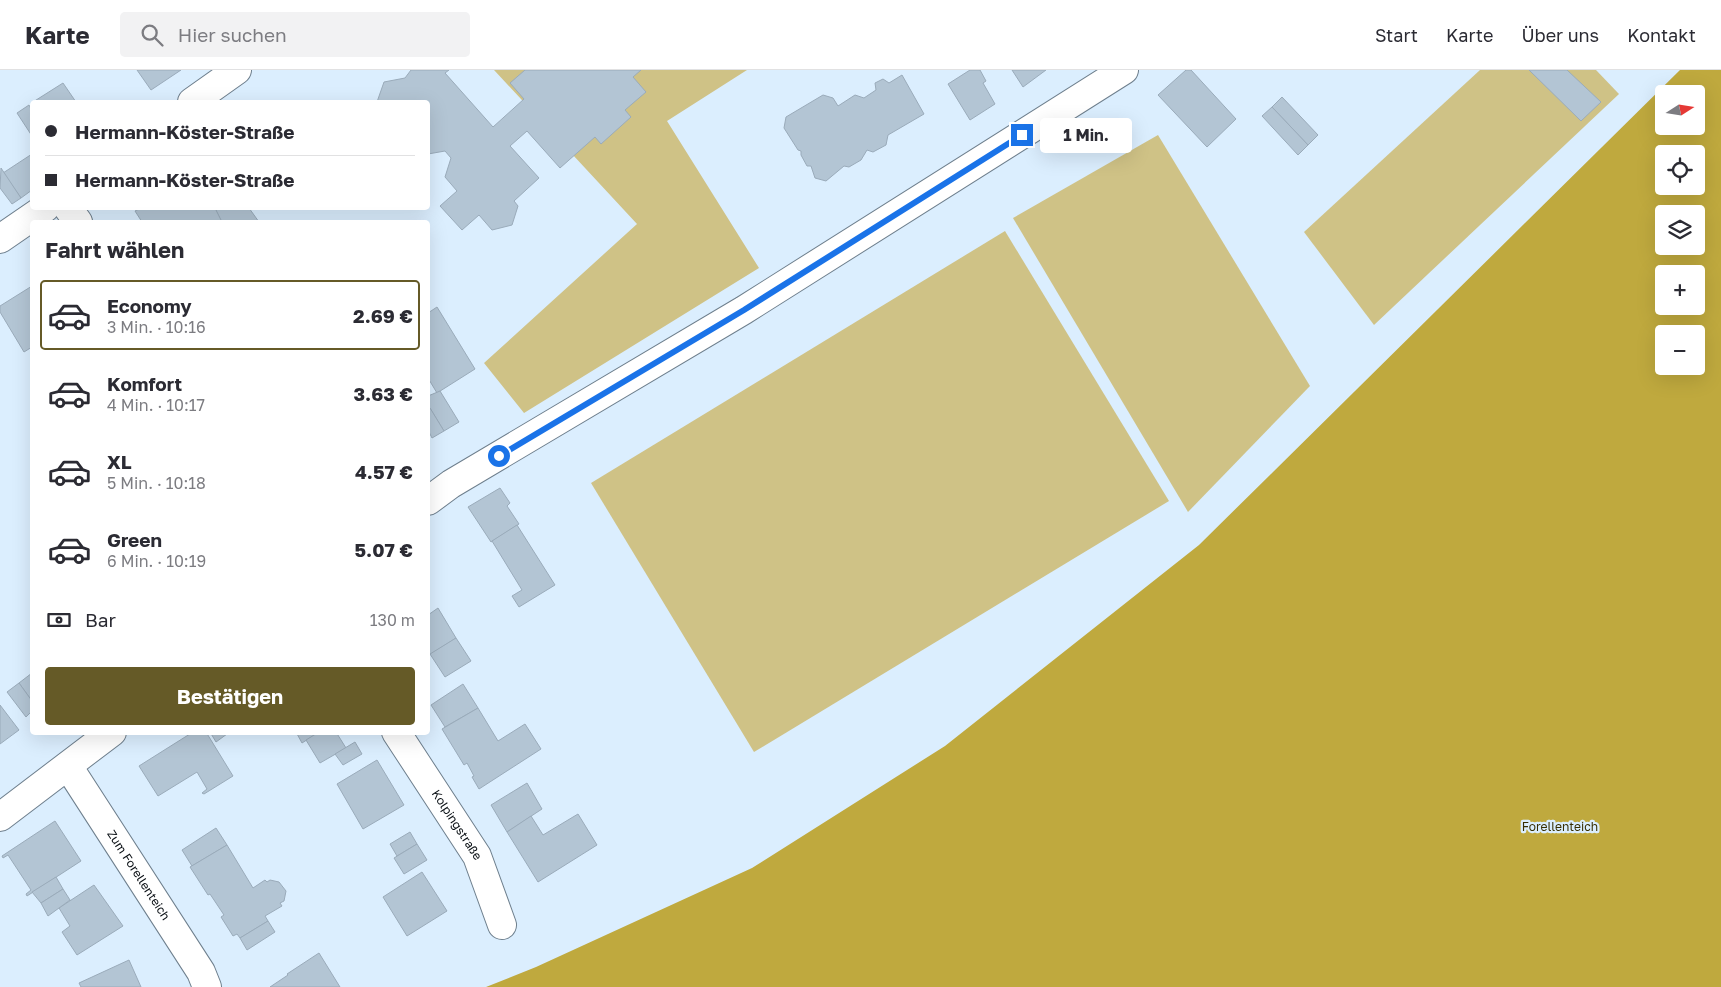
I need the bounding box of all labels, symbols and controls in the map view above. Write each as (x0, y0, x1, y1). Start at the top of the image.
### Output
search box (120, 12, 470, 57)
text: Karte (25, 20, 90, 49)
icon: search (138, 21, 166, 49)
text: Hier suchen (178, 23, 287, 46)
text: Start (1375, 24, 1418, 46)
text: Karte (1446, 24, 1493, 46)
text: Über uns (1521, 24, 1599, 46)
text: Kontakt (1627, 24, 1696, 46)
north arrow (1655, 85, 1705, 135)
map controls (1655, 85, 1705, 375)
callout: 1 Min. (1040, 118, 1132, 152)
text: Hermann-Köster-Straße (75, 120, 295, 143)
route end (1011, 124, 1033, 146)
text: 1 Min. (1063, 125, 1109, 145)
button: locate (1655, 145, 1705, 195)
text: Hermann-Köster-Straße (75, 168, 295, 191)
button: layers (1655, 205, 1705, 255)
text: Fahrt wählen (45, 236, 184, 263)
button: + (1655, 265, 1705, 315)
icon: car (47, 293, 92, 338)
text: Economy (107, 294, 192, 317)
text: 2.69 € (353, 304, 413, 327)
text: 3 Min. · 10:16 (107, 317, 206, 337)
button: − (1655, 325, 1705, 375)
icon: car (47, 371, 92, 416)
text: Komfort (107, 372, 182, 395)
text: 3.63 € (354, 382, 413, 405)
text: 4 Min. · 10:17 (107, 395, 205, 415)
route start (488, 445, 510, 467)
icon: car (47, 449, 92, 494)
text: XL (107, 450, 132, 473)
text: 4.57 € (355, 460, 413, 483)
text: 5 Min. · 10:18 (107, 473, 206, 493)
icon: car (47, 527, 92, 572)
text: Green (107, 528, 162, 551)
text: 5.07 € (354, 538, 413, 561)
text: 6 Min. · 10:19 (107, 551, 206, 571)
icon: cash (45, 606, 73, 634)
text: Bar (85, 608, 116, 631)
text: 130 m (370, 610, 415, 630)
button: Bestätigen (45, 667, 415, 725)
street label: Kolpingstraße (429, 787, 486, 863)
park label: Forellenteich (1522, 819, 1598, 834)
street label: Zum Forellenteich (104, 827, 174, 923)

